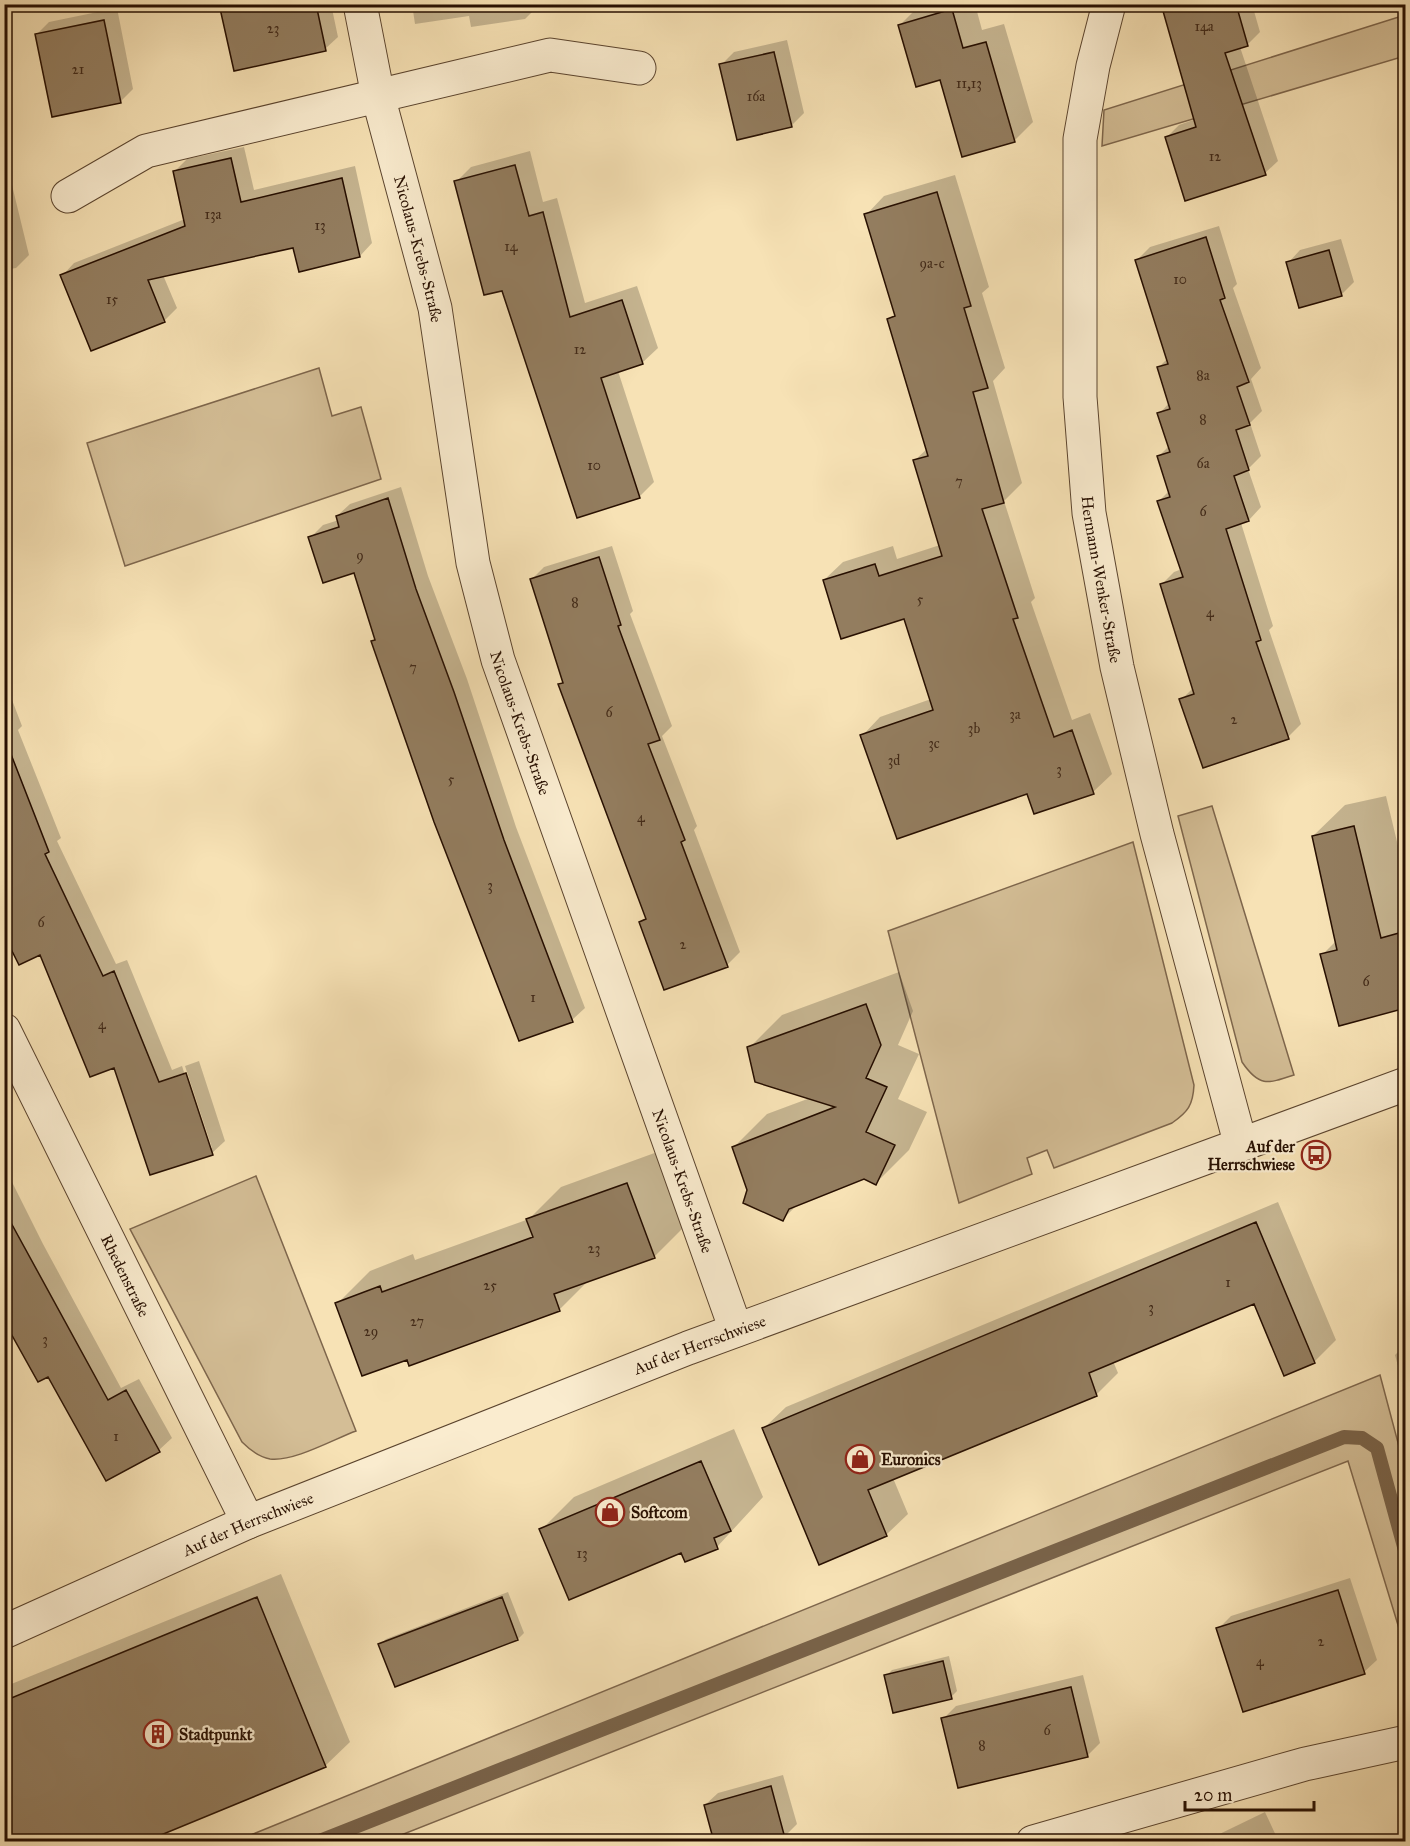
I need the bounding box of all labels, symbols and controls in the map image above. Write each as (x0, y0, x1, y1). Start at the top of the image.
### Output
house number: 14a (1194, 18, 1214, 35)
house number: 23 (267, 20, 279, 37)
house number: 21 (72, 61, 85, 78)
house number: 11,13 (956, 75, 982, 92)
house number: 16a (747, 88, 765, 105)
house number: 12 (1209, 148, 1221, 165)
street label: Nicolaus-Krebs-Straße (390, 173, 447, 324)
house number: 13a (204, 206, 222, 223)
house number: 13 (314, 217, 326, 234)
house number: 14 (504, 238, 519, 255)
house number: 9a-c (919, 255, 945, 272)
house number: 10 (1173, 271, 1187, 288)
house number: 15 (106, 291, 118, 308)
house number: 12 (574, 341, 586, 358)
house number: 8a (1196, 367, 1210, 384)
house number: 8 (1199, 411, 1207, 428)
house number: 6a (1196, 455, 1210, 472)
house number: 10 (587, 457, 601, 474)
house number: 7 (955, 473, 963, 490)
street label: Hermann-Wenker-Straße (1078, 495, 1126, 665)
house number: 6 (1199, 503, 1207, 520)
house number: 9 (356, 547, 364, 564)
house number: 5 (917, 591, 924, 608)
house number: 8 (571, 594, 579, 611)
house number: 4 (1206, 604, 1215, 621)
street label: Nicolaus-Krebs-Straße (487, 649, 555, 798)
house number: 7 (409, 659, 417, 676)
house number: 6 (605, 704, 613, 721)
house number: 3a (1009, 706, 1021, 723)
house number: 2 (1231, 711, 1238, 728)
house number: 3b (968, 720, 980, 737)
house number: 3c (928, 735, 940, 752)
house number: 3d (888, 752, 900, 769)
house number: 3 (1056, 761, 1062, 778)
house number: 5 (448, 771, 455, 788)
house number: 4 (637, 809, 646, 826)
house number: 3 (487, 877, 493, 894)
house number: 6 (37, 914, 45, 931)
house number: 2 (680, 936, 687, 953)
house number: 6 (1362, 973, 1370, 990)
house number: 1 (530, 989, 536, 1006)
house number: 4 (98, 1016, 107, 1033)
street label: Nicolaus-Krebs-Straße (649, 1106, 717, 1256)
place label: Auf der Herrschwiese (1207, 1137, 1296, 1174)
bus stop icon: Auf der Herrschwiese (1300, 1139, 1332, 1171)
street label: Rhedenstraße (97, 1231, 154, 1320)
house number: 23 (588, 1240, 600, 1257)
house number: 1 (1225, 1274, 1231, 1291)
house number: 25 (483, 1277, 497, 1294)
house number: 3 (1148, 1299, 1154, 1316)
street label: Auf der Herrschwiese (630, 1311, 769, 1378)
house number: 27 (410, 1313, 424, 1330)
house number: 29 (364, 1323, 378, 1340)
house number: 3 (42, 1331, 48, 1348)
house number: 1 (113, 1428, 119, 1445)
shop icon: Euronics (844, 1443, 876, 1475)
place label: Euronics (881, 1450, 941, 1469)
street label: Auf der Herrschwiese (179, 1488, 316, 1560)
shop icon: Softcom (594, 1496, 626, 1528)
place label: Softcom (631, 1503, 688, 1522)
house number: 13 (576, 1545, 588, 1562)
house number: 2 (1318, 1633, 1325, 1650)
house number: 4 (1256, 1653, 1265, 1670)
building icon: Stadtpunkt (142, 1718, 174, 1750)
house number: 6 (1043, 1722, 1051, 1739)
place label: Stadtpunkt (179, 1725, 253, 1745)
house number: 8 (978, 1737, 986, 1754)
scale bar (1185, 1774, 1314, 1812)
text: 20 m (1194, 1784, 1232, 1806)

